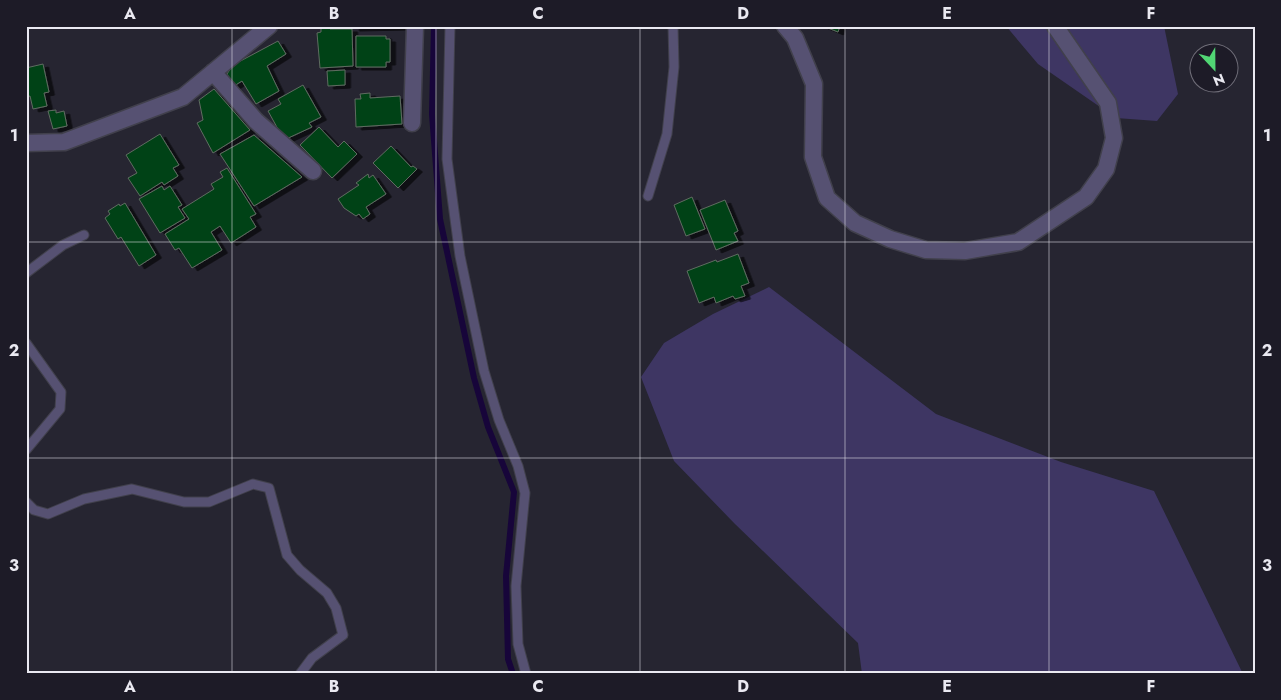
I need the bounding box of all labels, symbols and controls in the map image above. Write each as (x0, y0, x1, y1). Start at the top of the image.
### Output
text: A (123, 2, 136, 25)
text: B (329, 2, 339, 25)
text: C (532, 2, 544, 25)
text: D (737, 2, 749, 25)
text: E (942, 2, 952, 25)
text: F (1147, 2, 1155, 25)
north arrow (1188, 42, 1238, 92)
text: N (1210, 69, 1228, 91)
text: 1 (10, 124, 18, 147)
text: 1 (1263, 124, 1271, 147)
text: 2 (9, 339, 19, 362)
text: 2 (1262, 339, 1272, 362)
text: 3 (9, 554, 19, 577)
text: 3 (1262, 554, 1272, 577)
text: A (123, 675, 136, 698)
text: B (329, 675, 339, 698)
text: C (532, 675, 544, 698)
text: D (737, 675, 749, 698)
text: E (942, 675, 952, 698)
text: F (1147, 675, 1155, 698)

